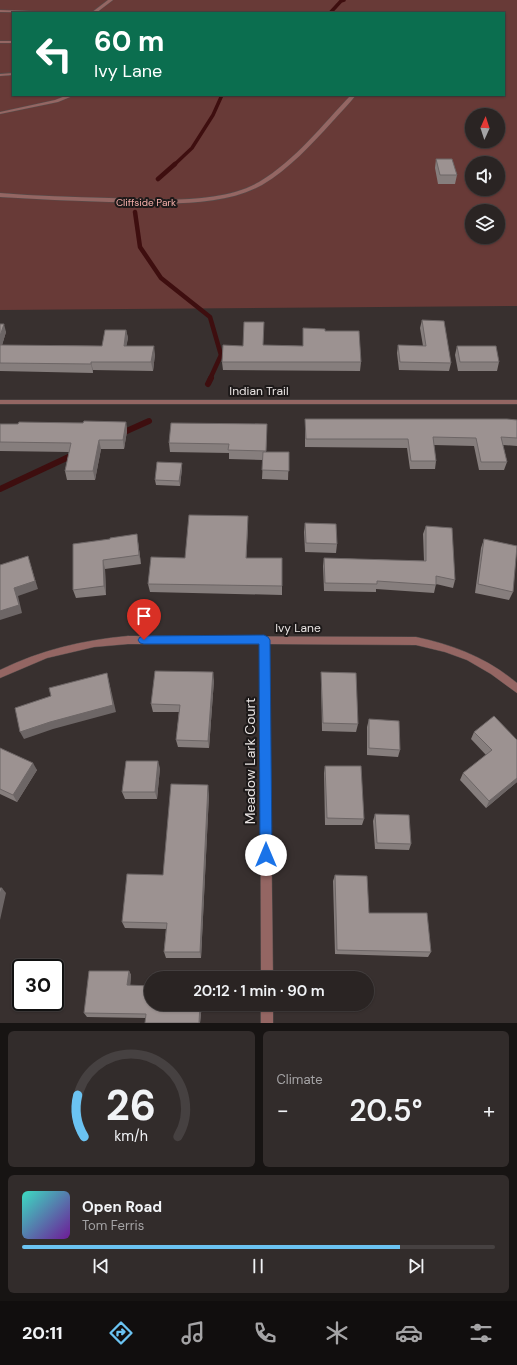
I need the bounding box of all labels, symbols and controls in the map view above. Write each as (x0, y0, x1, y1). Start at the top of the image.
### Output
text: 60 m (94, 23, 164, 60)
icon: left (28, 28, 80, 80)
text: Ivy Lane (94, 59, 162, 83)
north arrow (465, 108, 505, 148)
map controls (465, 108, 505, 244)
button: sound (465, 156, 505, 196)
park label: Cliffside Park (116, 196, 176, 209)
button: layers (465, 204, 505, 244)
street label: Indian Trail (229, 383, 289, 399)
pin (127, 599, 161, 640)
icon: arrive (133, 605, 155, 627)
street label: Ivy Lane (275, 620, 321, 636)
street label: Meadow Lark Court (241, 698, 259, 824)
position arrow (245, 834, 287, 876)
speed limit sign: 30 (12, 959, 64, 1011)
text: 20:12 · 1 min · 90 m (193, 981, 325, 1001)
text: Climate (277, 1071, 323, 1088)
text: 26 (106, 1079, 156, 1133)
text: 20.5° (349, 1091, 422, 1130)
text: − (277, 1096, 289, 1125)
text: + (483, 1096, 495, 1125)
text: km/h (114, 1127, 148, 1145)
text: Open Road (82, 1197, 162, 1217)
text: Tom Ferris (82, 1217, 144, 1234)
icon: previous (90, 1255, 112, 1277)
icon: pause (247, 1255, 269, 1277)
icon: next (405, 1255, 427, 1277)
icon: directions (107, 1319, 135, 1347)
icon: music (179, 1319, 207, 1347)
icon: phone (251, 1319, 279, 1347)
icon: climate (323, 1319, 351, 1347)
icon: car (395, 1319, 423, 1347)
icon: filters (467, 1319, 495, 1347)
text: 20:11 (22, 1321, 63, 1345)

